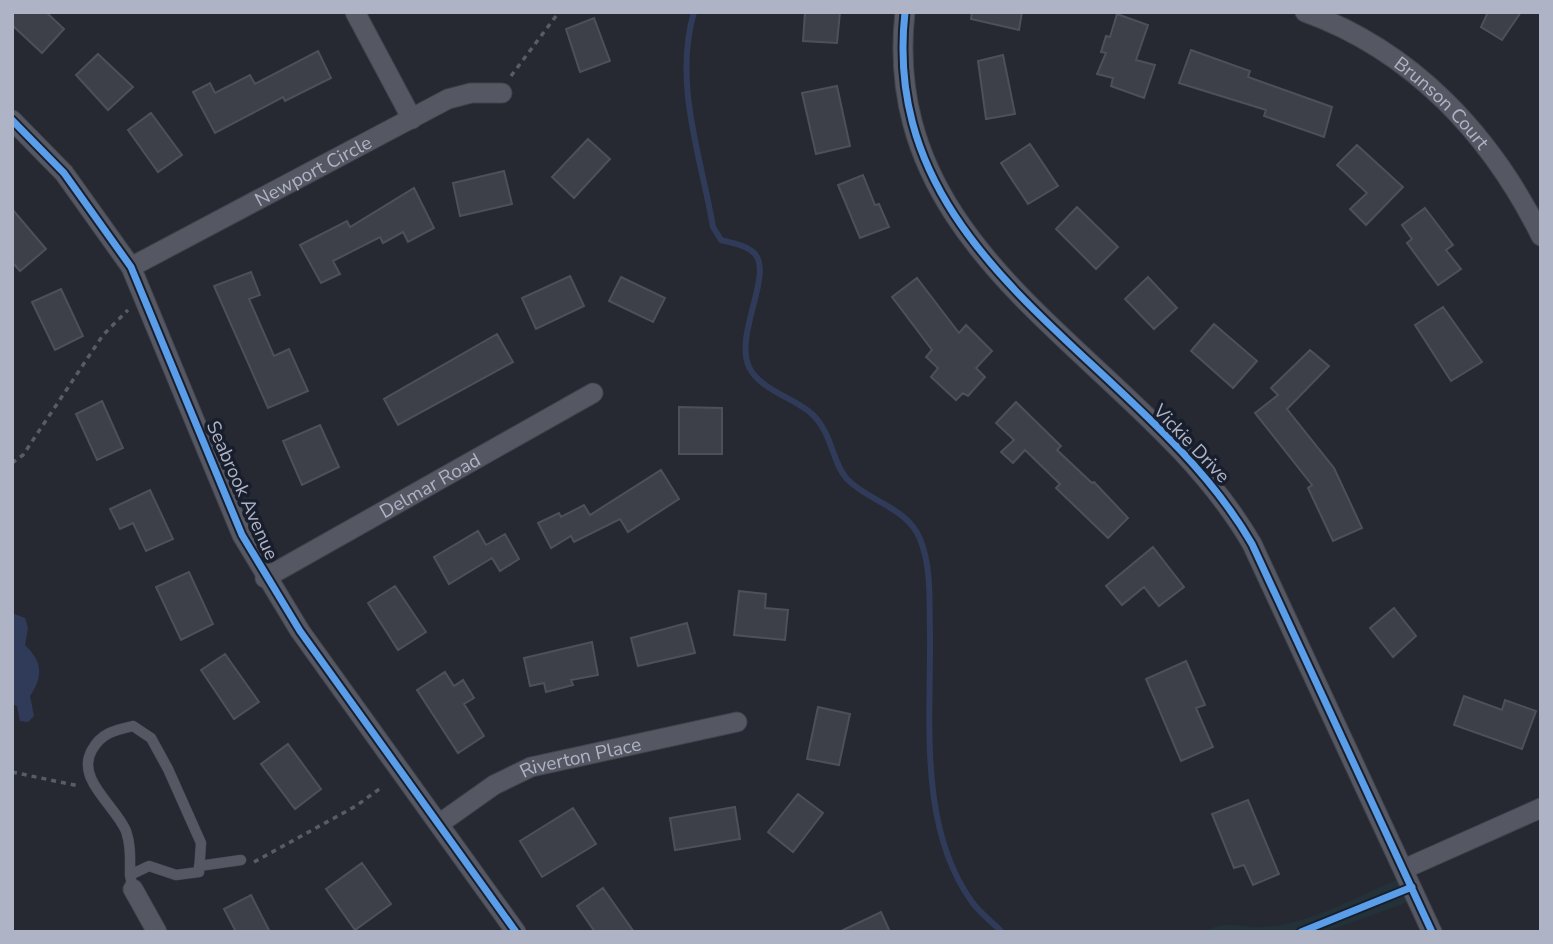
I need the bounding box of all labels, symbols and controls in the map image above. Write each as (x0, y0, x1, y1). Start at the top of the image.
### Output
street label: Brunson Court (1388, 51, 1495, 155)
street label: Newport Circle (250, 130, 377, 213)
street label: Vickie Drive (1146, 398, 1235, 489)
street label: Seabrook Avenue (200, 417, 284, 564)
street label: Delmar Road (375, 447, 485, 525)
street label: Riverton Place (516, 731, 644, 785)

